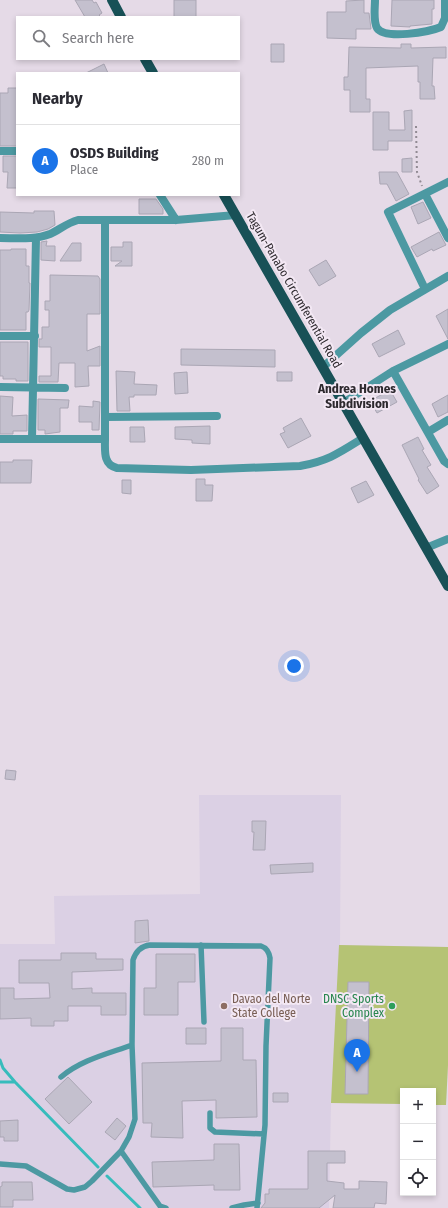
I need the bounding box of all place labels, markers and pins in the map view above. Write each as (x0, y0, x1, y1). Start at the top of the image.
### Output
place label: Davao del Norte State College (232, 992, 311, 1020)
place label: DNSC Sports Complex (323, 992, 385, 1020)
marker: Davao del Norte State College (219, 1001, 229, 1011)
marker: DNSC Sports Complex (387, 1001, 397, 1011)
pin: A (344, 1039, 370, 1072)

